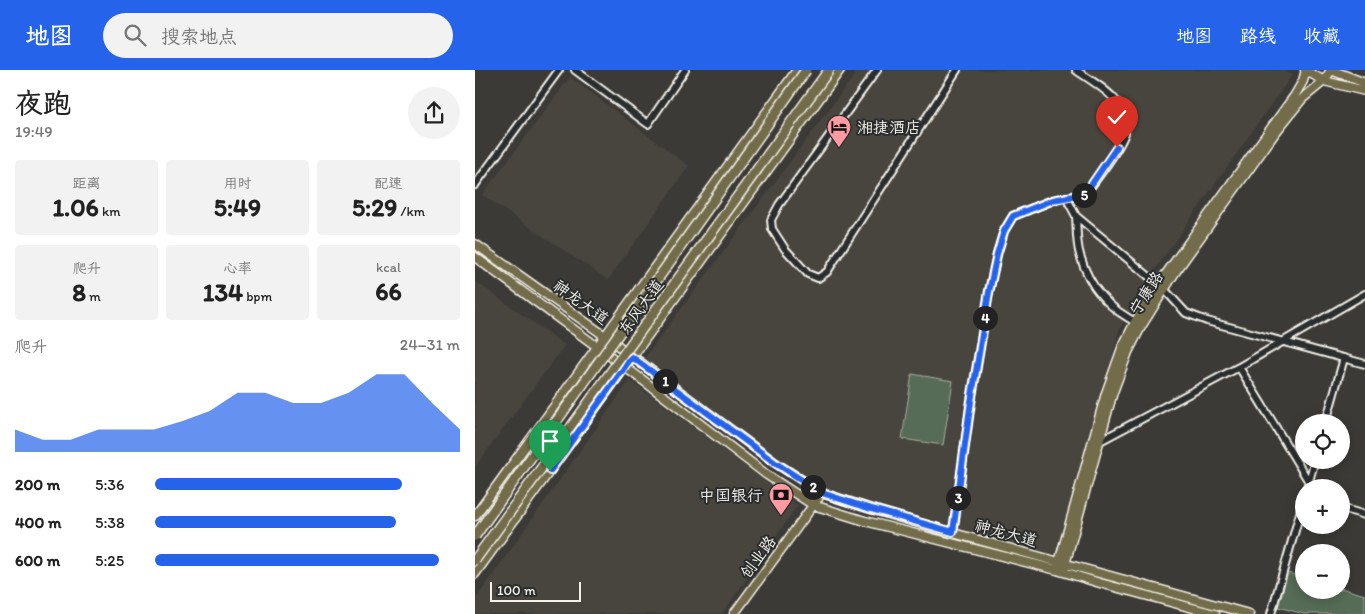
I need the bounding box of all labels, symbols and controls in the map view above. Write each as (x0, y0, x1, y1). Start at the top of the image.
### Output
search box (103, 13, 453, 58)
text: 地图 (25, 21, 73, 50)
icon: search (121, 21, 149, 49)
text: 搜索地点 (161, 25, 237, 48)
text: 地图 (1176, 25, 1212, 47)
text: 路线 (1240, 25, 1276, 47)
text: 收藏 (1304, 25, 1340, 47)
text: 夜跑 (15, 86, 71, 120)
button: share (408, 87, 460, 139)
pin (1096, 96, 1138, 147)
icon: check (1103, 103, 1131, 131)
hotel icon: 湘捷酒店 (826, 114, 852, 148)
place label: 湘捷酒店 (857, 118, 921, 137)
text: 19:49 (15, 122, 53, 141)
text: 距离 (73, 175, 101, 192)
text: 用时 (224, 175, 252, 192)
text: 配速 (375, 175, 403, 192)
pin: 5 (1071, 182, 1097, 208)
text: 5 (1081, 187, 1088, 204)
text: 1.06 (52, 192, 99, 222)
text: 5:49 (214, 192, 261, 222)
text: 5:29 (352, 192, 397, 222)
text: km (99, 203, 121, 220)
text: /km (397, 203, 425, 220)
text: kcal (376, 259, 401, 276)
text: 爬升 (73, 260, 101, 277)
text: 心率 (224, 260, 252, 277)
street label: 宁康路 (1125, 268, 1167, 318)
text: 66 (375, 276, 402, 306)
street label: 神龙大道 (550, 276, 612, 328)
street label: 东风大道 (615, 276, 667, 338)
text: 8 (72, 277, 86, 307)
text: 134 (203, 277, 243, 307)
text: m (86, 288, 101, 305)
text: bpm (243, 288, 272, 305)
pin: 4 (973, 306, 997, 330)
text: 4 (981, 310, 990, 327)
text: 24–31 m (400, 335, 460, 354)
text: 爬升 (15, 337, 47, 356)
pin: 1 (653, 368, 677, 394)
text: 1 (662, 373, 669, 390)
map controls (1295, 414, 1350, 599)
button: locate (1295, 414, 1350, 469)
pin (529, 420, 571, 471)
icon: arrive (536, 427, 564, 455)
pin: 2 (801, 474, 825, 500)
text: 200 m (15, 475, 60, 494)
text: 5:36 (95, 475, 125, 494)
text: 2 (810, 479, 817, 496)
button: + (1295, 479, 1350, 534)
bank icon: 中国银行 (768, 482, 794, 516)
place label: 中国银行 (699, 486, 763, 505)
pin: 3 (945, 486, 971, 510)
text: 3 (955, 490, 962, 507)
text: 400 m (15, 513, 61, 532)
text: 5:38 (95, 513, 125, 532)
street label: 神龙大道 (973, 516, 1039, 550)
street label: 创业路 (736, 532, 780, 582)
button: − (1295, 544, 1350, 599)
text: 600 m (15, 551, 60, 570)
text: 5:25 (95, 551, 124, 570)
scale bar (490, 579, 581, 602)
text: 100 m (497, 582, 536, 599)

